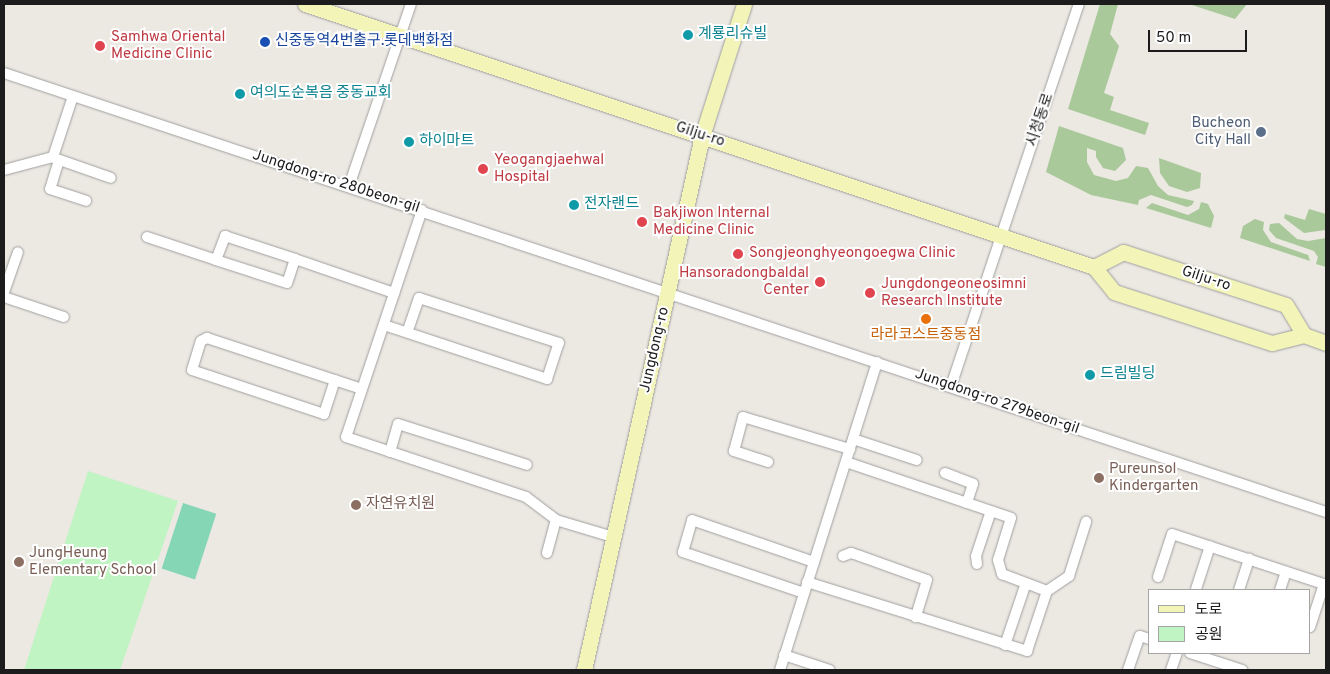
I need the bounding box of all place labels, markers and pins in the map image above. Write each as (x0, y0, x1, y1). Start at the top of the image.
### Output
place label: 계룡리슈빌 (698, 26, 767, 44)
place label: Samhwa Oriental Medicine Clinic (111, 28, 225, 63)
marker: 계룡리슈빌 (682, 29, 694, 41)
place label: 신중동역4번출구.롯데백화점 (275, 33, 453, 51)
marker: 신중동역4번출구.롯데백화점 (259, 36, 271, 48)
marker: Samhwa Oriental Medicine Clinic (93, 39, 107, 53)
place label: 여의도순복음 중동교회 (250, 85, 392, 103)
marker: 여의도순복음 중동교회 (234, 88, 246, 100)
place label: Bucheon City Hall (1192, 114, 1251, 149)
marker: Bucheon City Hall (1255, 126, 1267, 138)
place label: 하이마트 (419, 133, 474, 151)
marker: 하이마트 (403, 136, 415, 148)
place label: Yeogangjaehwal Hospital (494, 151, 604, 186)
marker: Yeogangjaehwal Hospital (476, 162, 490, 176)
place label: 전자랜드 (584, 196, 639, 214)
marker: 전자랜드 (568, 199, 580, 211)
place label: Bakjiwon Internal Medicine Clinic (653, 204, 770, 239)
marker: Bakjiwon Internal Medicine Clinic (635, 215, 649, 229)
place label: Songjeonghyeongoegwa Clinic (749, 245, 956, 263)
marker: Songjeonghyeongoegwa Clinic (731, 247, 745, 261)
place label: Hansoradongbaldal Center (679, 264, 809, 299)
marker: Hansoradongbaldal Center (813, 275, 827, 289)
place label: Jungdongeoneosimni Research Institute (881, 275, 1026, 310)
marker: Jungdongeoneosimni Research Institute (863, 286, 877, 300)
marker: 라라코스트중동점 (920, 313, 932, 325)
place label: 라라코스트중동점 (871, 327, 981, 345)
place label: 드림빌딩 (1100, 366, 1155, 384)
marker: 드림빌딩 (1084, 369, 1096, 381)
place label: Pureunsol Kindergarten (1109, 460, 1198, 495)
marker: Pureunsol Kindergarten (1093, 472, 1105, 484)
place label: 자연유치원 (366, 496, 435, 514)
marker: 자연유치원 (350, 499, 362, 511)
place label: JungHeung Elementary School (29, 544, 156, 579)
marker: JungHeung Elementary School (13, 556, 25, 568)

